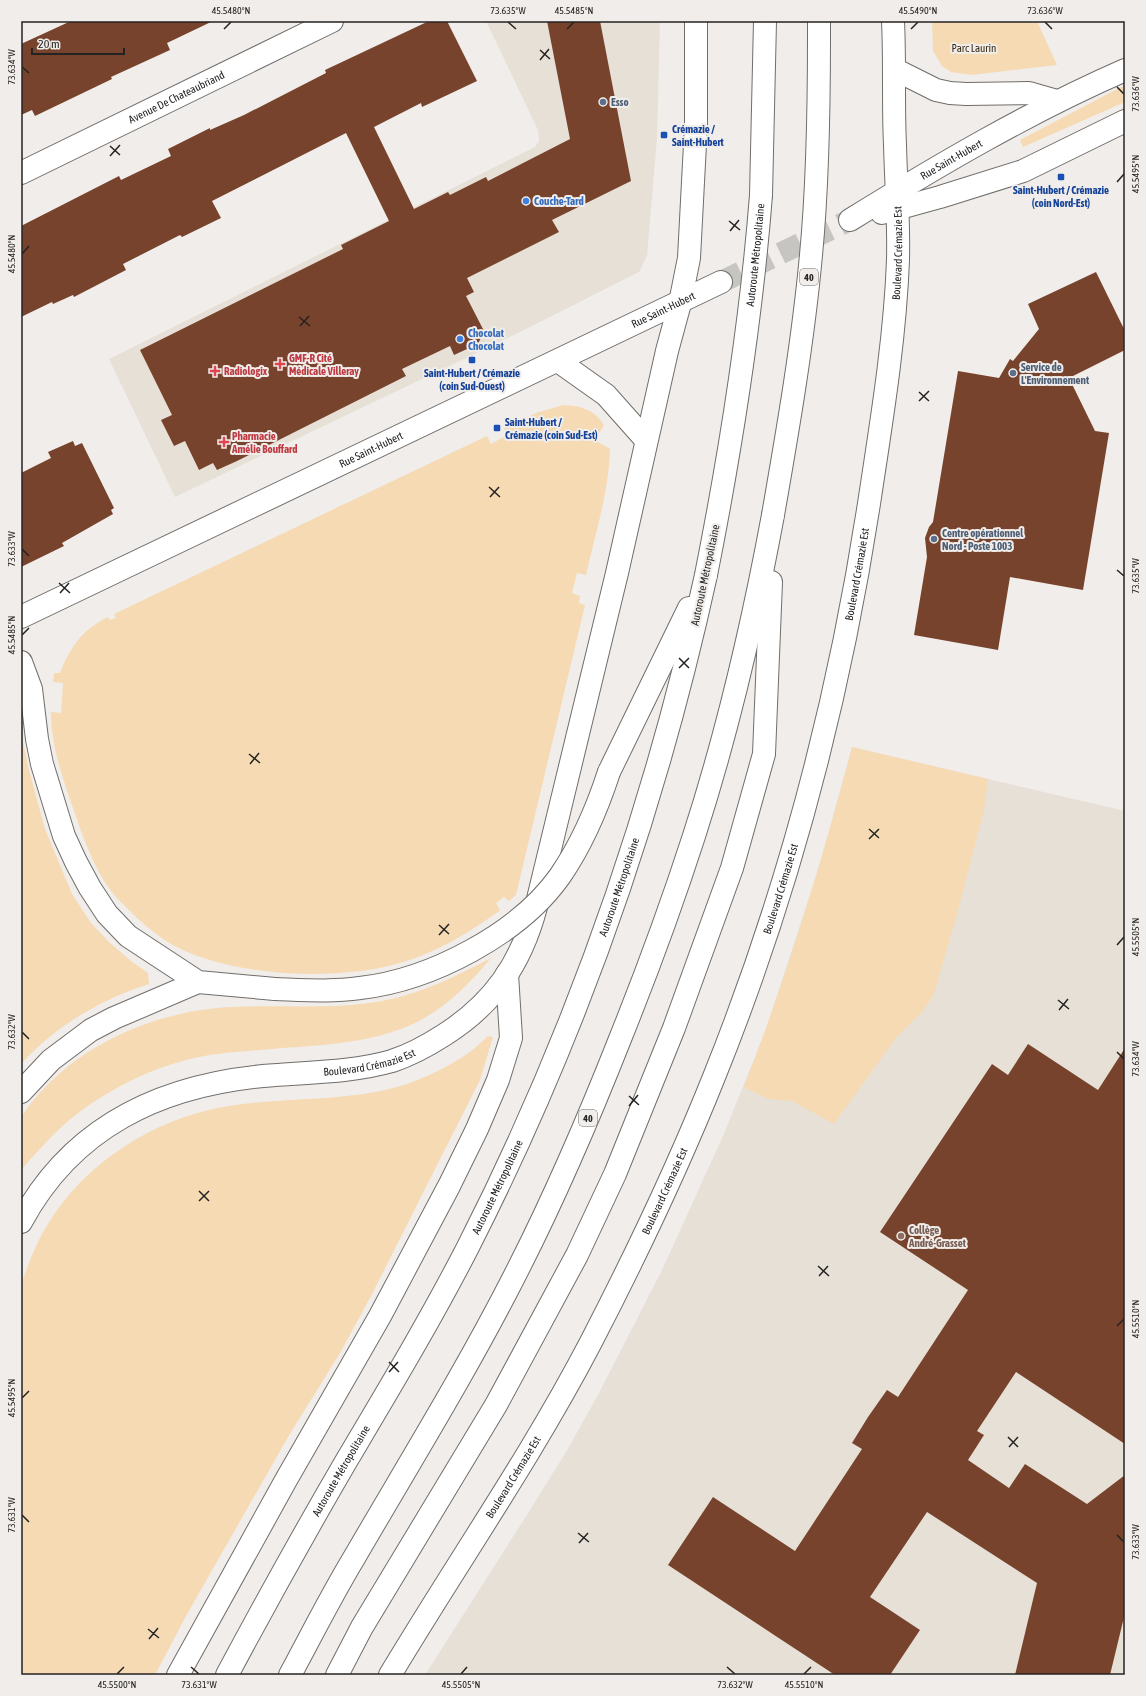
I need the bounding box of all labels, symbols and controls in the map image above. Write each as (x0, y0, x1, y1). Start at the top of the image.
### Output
text: 45.5480°N (212, 5, 250, 16)
text: 73.635°W (490, 5, 526, 16)
text: 45.5485°N (555, 5, 593, 16)
text: 45.5490°N (899, 5, 937, 16)
text: 73.636°W (1027, 5, 1063, 16)
scale bar (32, 30, 124, 56)
text: 20 m (38, 37, 60, 51)
park label: Parc Laurin (952, 42, 996, 54)
text: 73.634°W (6, 49, 17, 85)
street label: Avenue De Chateaubriand (126, 69, 226, 126)
text: 73.636°W (1130, 76, 1141, 112)
place label: Esso (611, 96, 629, 108)
marker: Esso (598, 97, 608, 107)
place label: Crémazie / Saint-Hubert (672, 123, 725, 148)
marker: Crémazie / Saint-Hubert (659, 130, 669, 140)
street label: Rue Saint-Hubert (918, 137, 984, 182)
text: 45.5495°N (1130, 155, 1141, 193)
marker: Saint-Hubert / Crémazie (coin Nord-Est) (1056, 172, 1066, 182)
place label: Saint-Hubert / Crémazie (coin Nord-Est) (1013, 184, 1109, 209)
place label: Couche-Tard (534, 195, 584, 207)
marker: Couche-Tard (521, 196, 531, 206)
street label: Autoroute Métropolitaine (744, 203, 766, 307)
street label: Boulevard Crémazie Est (890, 206, 904, 300)
text: 45.5480°N (6, 235, 17, 273)
road number: 40 (800, 269, 818, 285)
street label: Rue Saint-Hubert (629, 289, 697, 330)
place label: Chocolat Chocolat (468, 327, 505, 352)
marker: Chocolat Chocolat (455, 334, 465, 344)
place label: GMF-R Cité Médicale Villeray (289, 352, 359, 377)
marker: Saint-Hubert / Crémazie (coin Sud-Ouest) (467, 355, 477, 365)
marker: GMF-R Cité Médicale Villeray (274, 358, 286, 370)
place label: Service de L'Environnement (1021, 361, 1090, 386)
marker: Radiologix (209, 365, 221, 377)
place label: Radiologix (224, 365, 268, 377)
place label: Saint-Hubert / Crémazie (coin Sud-Ouest) (424, 367, 520, 392)
marker: Service de L'Environnement (1008, 368, 1018, 378)
place label: Saint-Hubert / Crémazie (coin Sud-Est) (505, 416, 598, 441)
marker: Saint-Hubert / Crémazie (coin Sud-Est) (492, 423, 502, 433)
street label: Rue Saint-Hubert (337, 429, 405, 470)
place label: Pharmacie Amélie Bouffard (231, 430, 297, 455)
marker: Pharmacie Amélie Bouffard (219, 437, 229, 447)
street label: Autoroute Métropolitaine (688, 523, 722, 627)
street label: Boulevard Crémazie Est (843, 527, 871, 622)
place label: Centre opérationnel Nord - Poste 1003 (942, 527, 1024, 552)
text: 73.633°W (6, 531, 17, 567)
marker: Centre opérationnel Nord - Poste 1003 (929, 534, 939, 544)
text: 73.635°W (1130, 558, 1141, 594)
text: 45.5485°N (6, 616, 17, 654)
street label: Autoroute Métropolitaine (597, 836, 641, 938)
street label: Boulevard Crémazie Est (761, 842, 800, 936)
text: 45.5505°N (1130, 918, 1141, 956)
text: 73.632°W (6, 1014, 17, 1050)
text: 73.634°W (1130, 1041, 1141, 1077)
street label: Boulevard Crémazie Est (323, 1046, 417, 1078)
road number: 40 (579, 1110, 597, 1126)
street label: Autoroute Métropolitaine (469, 1138, 525, 1236)
street label: Boulevard Crémazie Est (640, 1146, 690, 1236)
place label: Collège André-Grasset (908, 1224, 967, 1249)
marker: Collège André-Grasset (896, 1231, 906, 1241)
text: 45.5510°N (1130, 1300, 1141, 1338)
text: 45.5495°N (6, 1379, 17, 1417)
street label: Autoroute Métropolitaine (310, 1423, 372, 1518)
street label: Boulevard Crémazie Est (483, 1434, 543, 1520)
text: 73.631°W (6, 1497, 17, 1533)
text: 73.633°W (1130, 1524, 1141, 1560)
text: 45.5500°N (98, 1679, 136, 1690)
text: 73.631°W (181, 1679, 217, 1690)
text: 45.5505°N (442, 1679, 480, 1690)
text: 73.632°W (717, 1679, 753, 1690)
text: 45.5510°N (785, 1679, 823, 1690)

